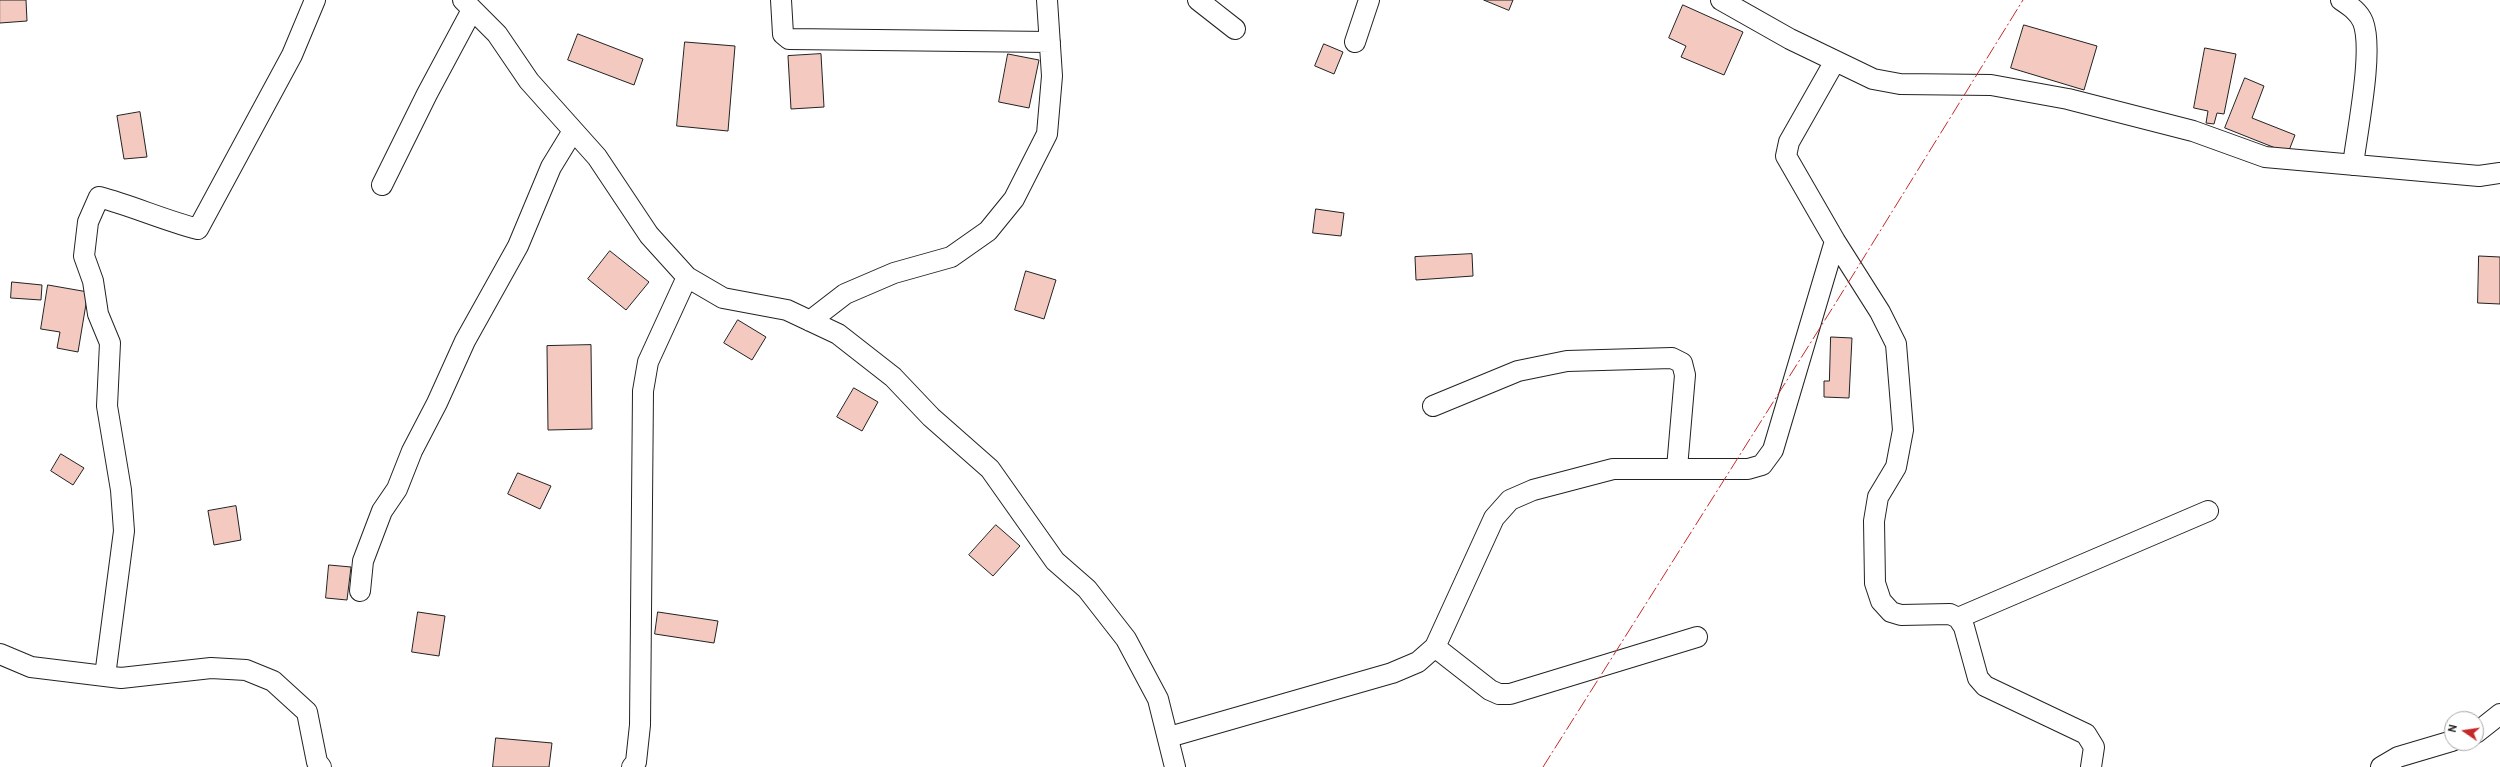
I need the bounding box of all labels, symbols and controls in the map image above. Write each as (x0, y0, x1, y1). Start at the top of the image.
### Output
north arrow (2444, 711, 2484, 751)
text: N (2446, 723, 2461, 734)

